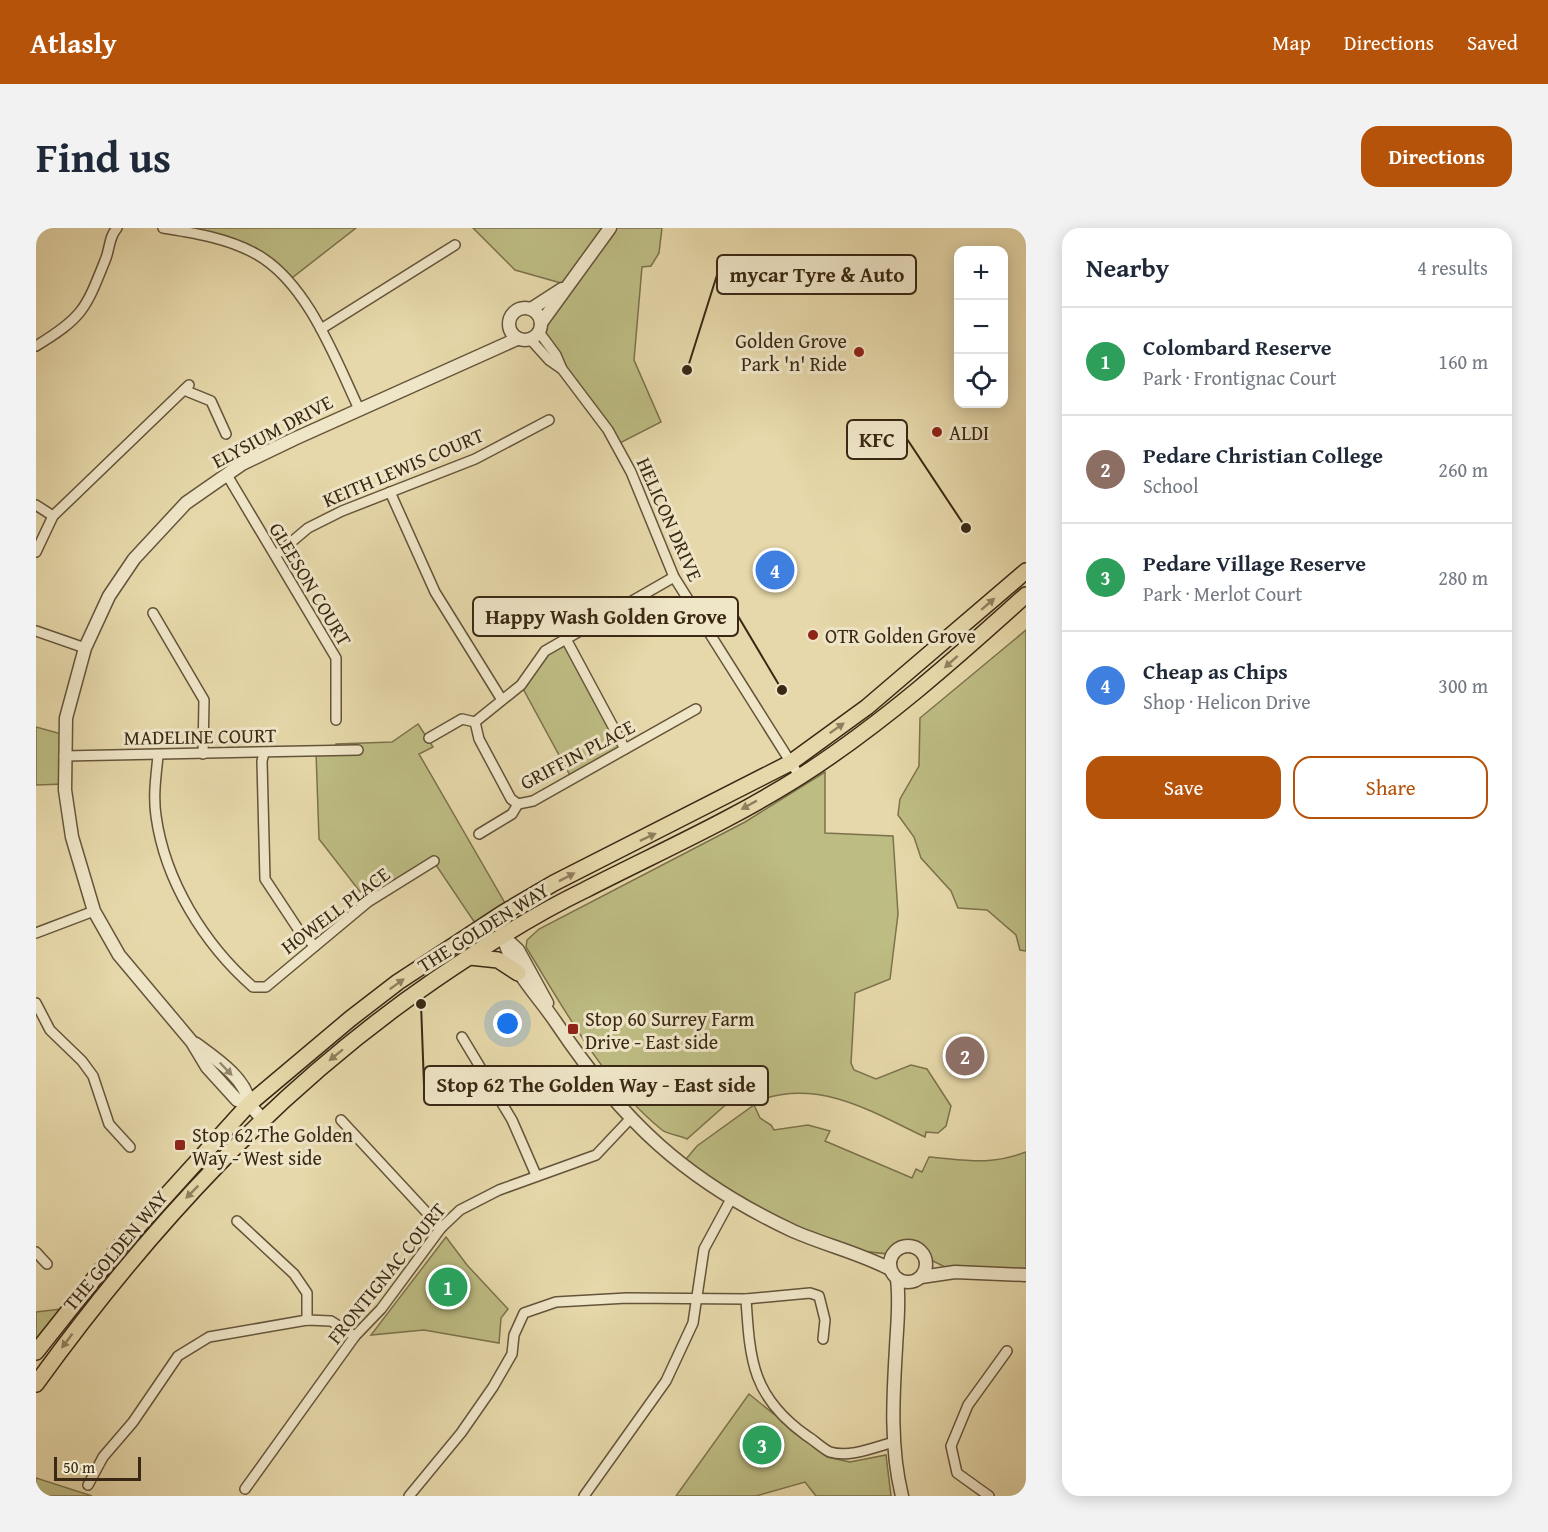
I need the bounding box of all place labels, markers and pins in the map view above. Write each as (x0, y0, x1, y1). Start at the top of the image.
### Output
callout: mycar Tyre & Auto (717, 255, 916, 294)
place label: Golden Grove Park 'n' Ride (735, 326, 847, 378)
marker: Golden Grove Park 'n' Ride (852, 345, 866, 359)
place label: ALDI (949, 418, 989, 447)
callout: KFC (847, 420, 907, 459)
marker: ALDI (930, 425, 944, 439)
pin: 4 (756, 548, 794, 592)
callout: Happy Wash Golden Grove (473, 597, 738, 636)
place label: OTR Golden Grove (825, 621, 976, 650)
marker: OTR Golden Grove (806, 628, 820, 642)
place label: Stop 60 Surrey Farm Drive - East side (585, 1004, 755, 1056)
marker: Stop 60 Surrey Farm Drive - East side (566, 1022, 580, 1036)
pin: 2 (946, 1034, 984, 1078)
callout: Stop 62 The Golden Way - East side (424, 1066, 768, 1105)
place label: Stop 62 The Golden Way - West side (192, 1120, 353, 1172)
marker: Stop 62 The Golden Way - West side (173, 1138, 187, 1152)
pin: 1 (428, 1264, 468, 1310)
pin: 3 (742, 1422, 782, 1468)

